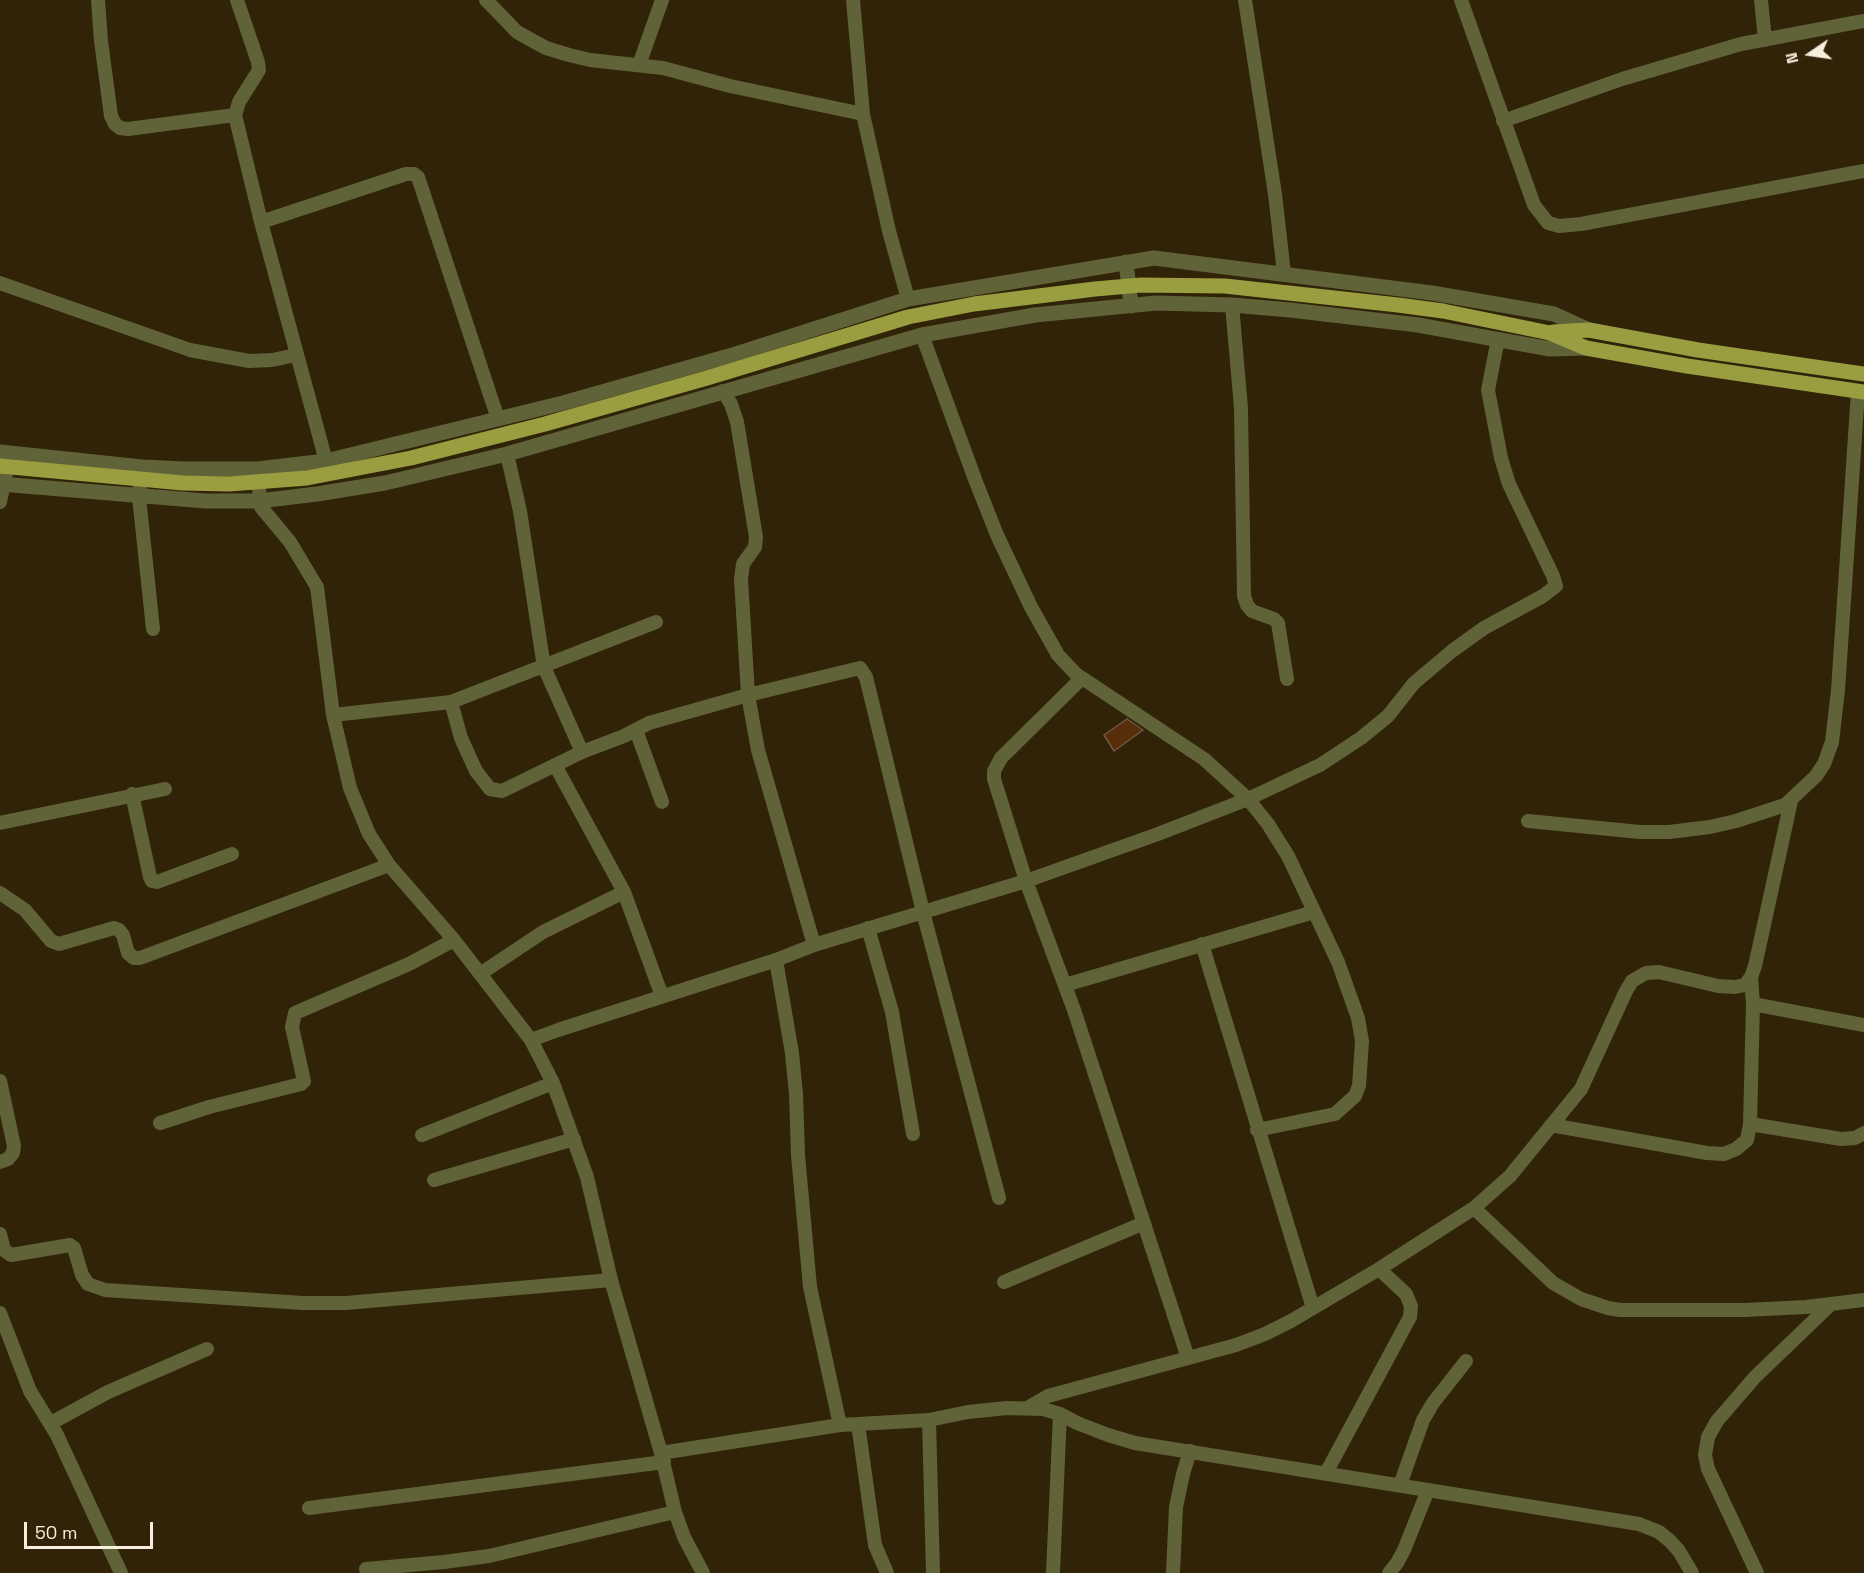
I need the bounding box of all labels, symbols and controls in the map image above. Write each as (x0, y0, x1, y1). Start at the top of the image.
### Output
north arrow (1780, 24, 1840, 84)
text: N (1781, 51, 1803, 66)
scale bar (27, 1510, 156, 1548)
text: 50 m (35, 1521, 77, 1544)

